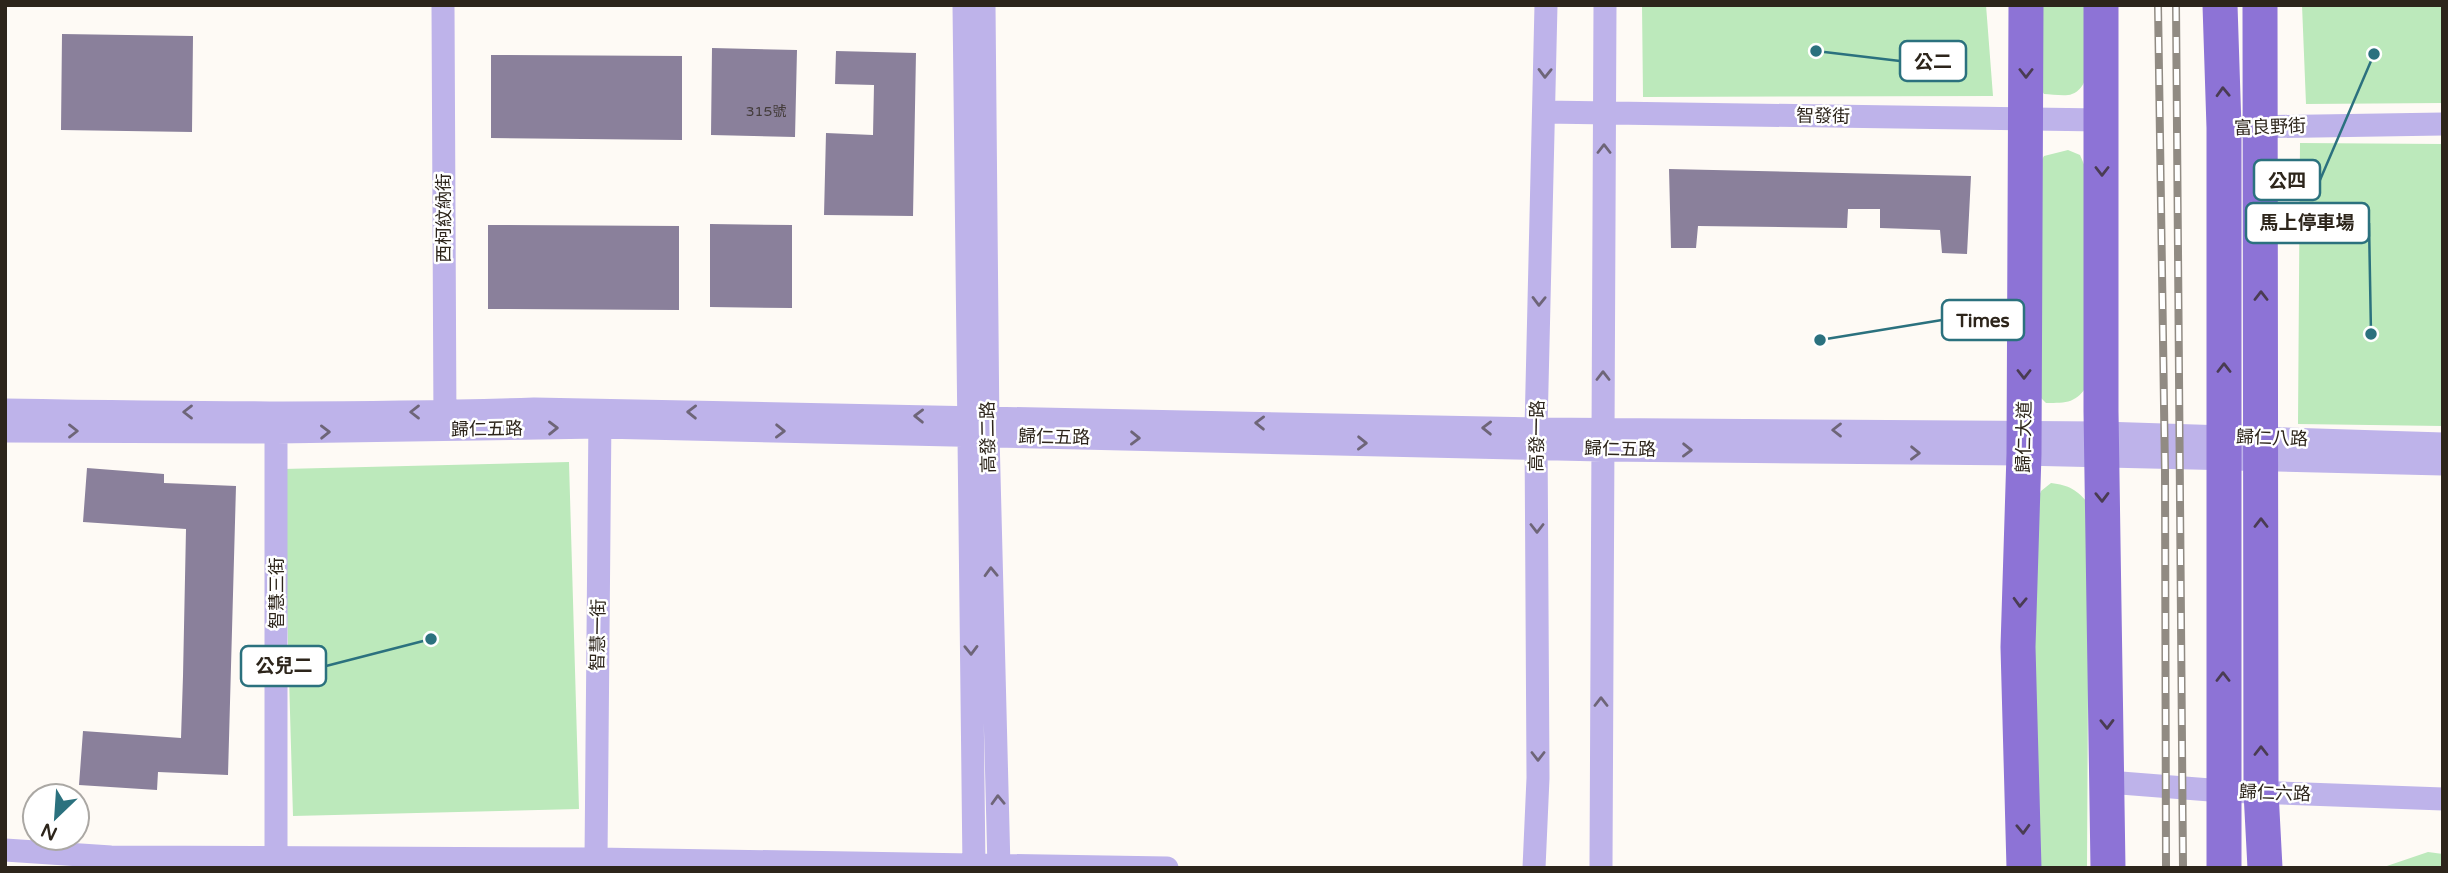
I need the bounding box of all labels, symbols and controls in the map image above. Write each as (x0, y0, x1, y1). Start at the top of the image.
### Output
callout: 公二 (1900, 41, 1966, 81)
text: 公二 (1914, 51, 1952, 73)
one-way arrow (1537, 69, 1553, 79)
one-way arrow (2018, 69, 2034, 79)
one-way arrow (2215, 86, 2231, 97)
house number: 315號 (746, 103, 786, 120)
street label: 智發街 (1796, 105, 1850, 127)
street label: 富良野街 (2234, 115, 2306, 139)
one-way arrow (1596, 143, 1612, 153)
callout: 公四 (2254, 160, 2320, 200)
one-way arrow (2094, 167, 2110, 177)
text: 公四 (2268, 170, 2306, 192)
street label: 西柯紋納街 (433, 173, 455, 263)
callout: 馬上停車場 (2246, 203, 2369, 243)
text: 馬上停車場 (2259, 212, 2355, 234)
one-way arrow (2253, 290, 2269, 300)
one-way arrow (1532, 296, 1547, 307)
callout: Times (1942, 300, 2024, 340)
text: Times (1955, 310, 2010, 332)
one-way arrow (2216, 363, 2232, 373)
one-way arrow (2017, 369, 2032, 380)
one-way arrow (1595, 370, 1611, 381)
street label: 高發一路 (1525, 400, 1549, 472)
street label: 高發二路 (976, 401, 1000, 473)
street label: 歸仁大道 (2012, 401, 2036, 473)
one-way arrow (182, 404, 193, 420)
one-way arrow (410, 404, 420, 420)
one-way arrow (686, 404, 696, 420)
one-way arrow (913, 409, 924, 424)
one-way arrow (1254, 416, 1265, 431)
street label: 歸仁五路 (451, 417, 523, 441)
one-way arrow (548, 420, 559, 436)
one-way arrow (1482, 420, 1492, 436)
one-way arrow (1832, 422, 1842, 438)
one-way arrow (69, 423, 79, 439)
one-way arrow (776, 423, 786, 439)
one-way arrow (321, 424, 331, 440)
street label: 歸仁五路 (1018, 425, 1090, 449)
street label: 歸仁八路 (2236, 426, 2308, 450)
one-way arrow (1129, 431, 1140, 446)
one-way arrow (1357, 436, 1368, 451)
street label: 歸仁五路 (1584, 437, 1656, 461)
one-way arrow (1682, 443, 1693, 458)
one-way arrow (1910, 445, 1921, 461)
one-way arrow (2095, 492, 2110, 503)
one-way arrow (2253, 517, 2269, 528)
one-way arrow (1529, 523, 1544, 534)
street label: 智慧三街 (266, 557, 288, 629)
one-way arrow (984, 566, 999, 577)
one-way arrow (2012, 597, 2027, 608)
street label: 智慧一街 (586, 599, 610, 671)
one-way arrow (963, 645, 979, 656)
callout: 公兒二 (241, 646, 326, 686)
text: 公兒二 (255, 655, 313, 677)
one-way arrow (2215, 671, 2231, 682)
one-way arrow (1593, 696, 1609, 706)
one-way arrow (2099, 720, 2115, 730)
one-way arrow (2253, 745, 2269, 755)
one-way arrow (1530, 751, 1546, 762)
street label: 歸仁六路 (2239, 781, 2311, 805)
north arrow (21, 782, 91, 852)
one-way arrow (990, 794, 1005, 805)
text: N (38, 818, 61, 845)
one-way arrow (2015, 825, 2031, 835)

